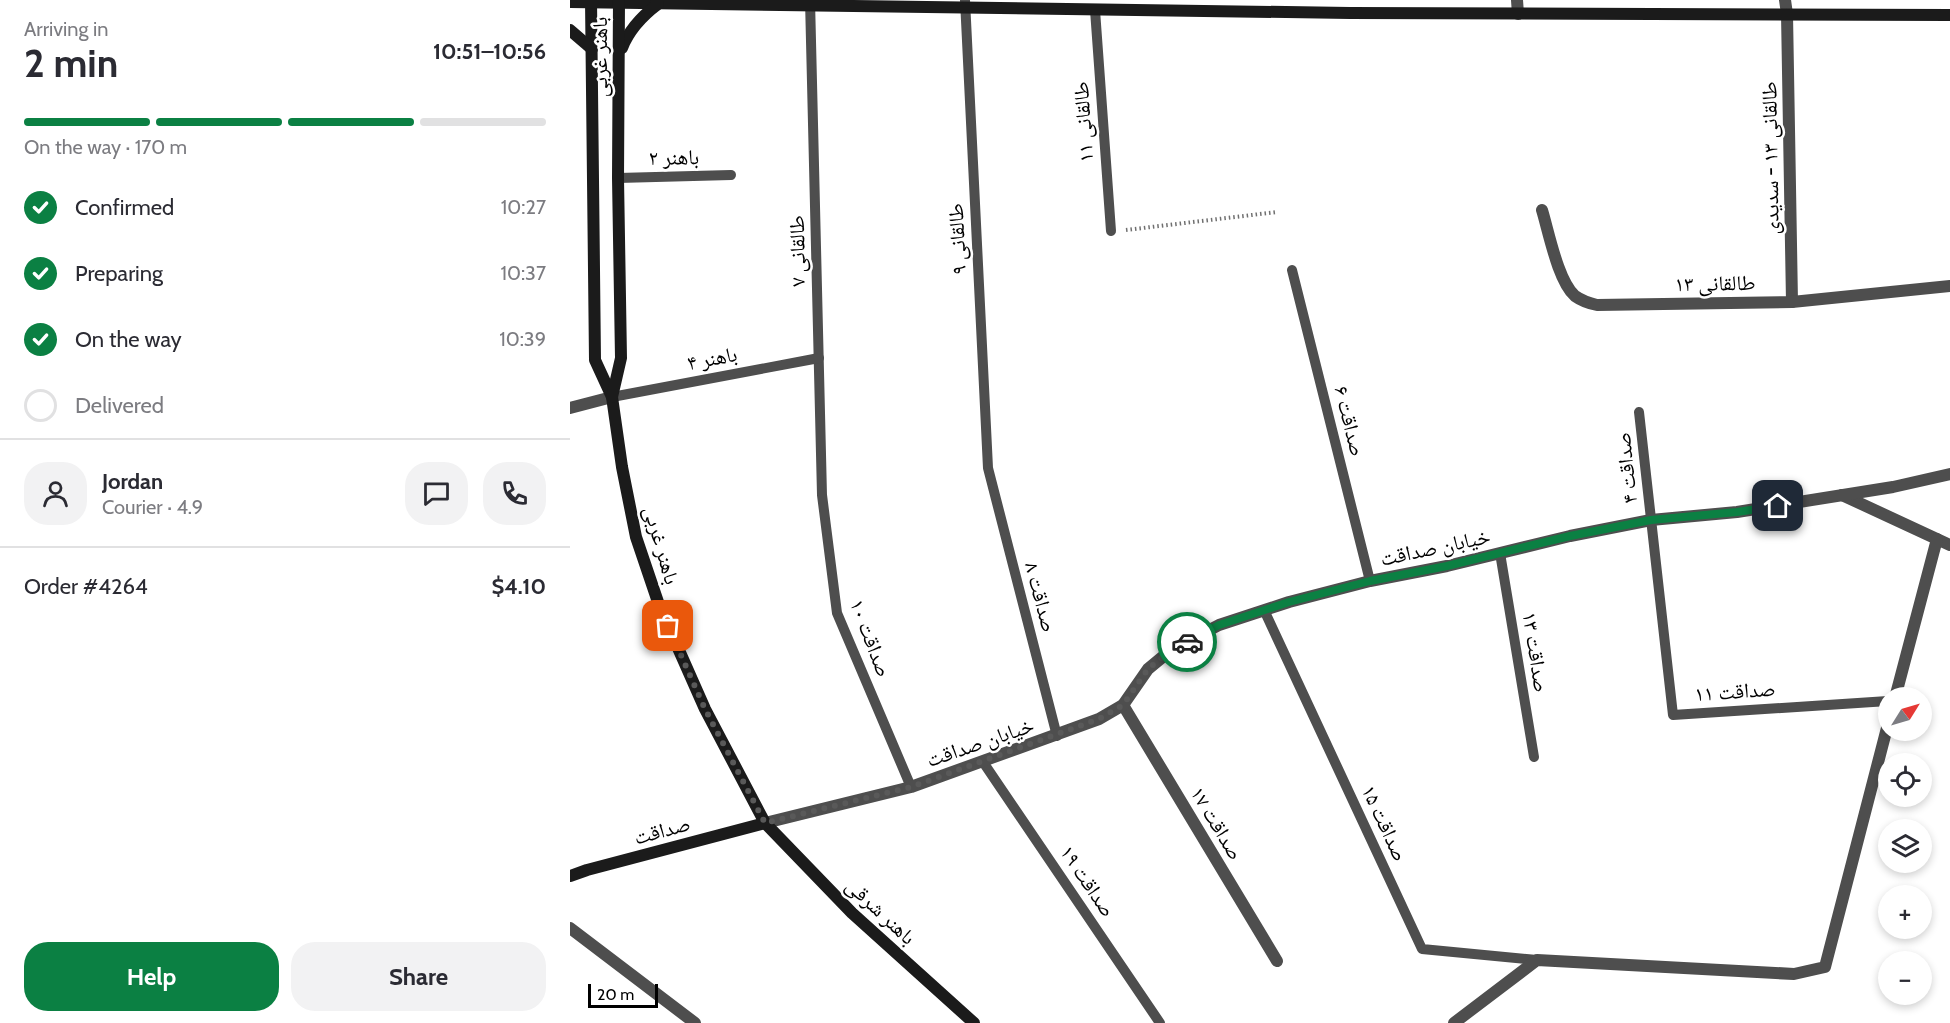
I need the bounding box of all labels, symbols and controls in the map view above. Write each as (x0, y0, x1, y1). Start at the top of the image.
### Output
text: Arriving in (24, 17, 108, 41)
street label: باهنر غربی (587, 17, 613, 97)
text: 10:51–10:56 (433, 38, 546, 65)
text: 2 min (24, 39, 118, 87)
street label: طالقانی ۱۱ (1068, 81, 1099, 163)
street label: طالقانی ۱۳ - سدیدی (1756, 81, 1785, 235)
text: On the way · 170 m (24, 135, 187, 159)
street label: باهنر ۲ (649, 144, 699, 170)
icon: check (24, 191, 57, 224)
text: Confirmed (75, 194, 174, 221)
text: 10:27 (501, 195, 546, 219)
street label: طالقانی ۹ (943, 203, 972, 275)
street label: طالقانی ۷ (784, 215, 811, 287)
icon: check (24, 257, 57, 290)
text: Preparing (75, 260, 163, 287)
text: 10:37 (500, 261, 546, 285)
street label: طالقانی ۱۳ (1674, 270, 1756, 297)
icon: check (24, 323, 57, 356)
text: On the way (75, 326, 182, 353)
text: 10:39 (499, 327, 546, 351)
street label: باهنر ۴ (685, 341, 739, 375)
street label: صداقت ۶ (1329, 383, 1371, 459)
text: Delivered (75, 392, 164, 419)
street label: صداقت ۴ (1610, 431, 1642, 505)
button: person (24, 462, 87, 525)
button: chat (405, 462, 468, 525)
button: phone (483, 462, 546, 525)
text: Jordan (102, 468, 163, 495)
pin (1752, 480, 1803, 531)
icon: home (1761, 489, 1794, 522)
text: Courier · 4.9 (102, 495, 203, 519)
street label: باهنر غربی (638, 503, 685, 587)
street label: خیابان صداقت (1378, 523, 1492, 571)
street label: صداقت ۸ (1020, 559, 1062, 635)
text: Order #4264 (24, 573, 148, 600)
text: $4.10 (491, 573, 546, 600)
street label: صداقت ۱۰ (845, 596, 897, 680)
pin (642, 600, 693, 651)
icon: bag (651, 609, 684, 642)
street label: صداقت ۱۳ (1517, 610, 1555, 694)
courier (1157, 612, 1217, 672)
icon: car (1171, 626, 1204, 659)
street label: صداقت ۱۱ (1694, 676, 1776, 706)
north arrow (1878, 687, 1932, 741)
map controls (1878, 687, 1932, 1005)
street label: خیابان صداقت (923, 712, 1037, 772)
button: locate (1878, 753, 1932, 807)
street label: صداقت ۱۵ (1357, 781, 1413, 865)
street label: صداقت ۱۷ (1185, 782, 1249, 864)
street label: صداقت (631, 810, 693, 850)
button: layers (1878, 819, 1932, 873)
street label: صداقت ۱۹ (1055, 840, 1121, 922)
street label: باهنر شرقی (840, 872, 921, 950)
button: + (1878, 885, 1932, 939)
button: Help (24, 942, 279, 1011)
button: Share (291, 942, 546, 1011)
button: − (1878, 951, 1932, 1005)
scale bar (588, 981, 658, 1008)
text: 20 m (597, 985, 634, 1004)

